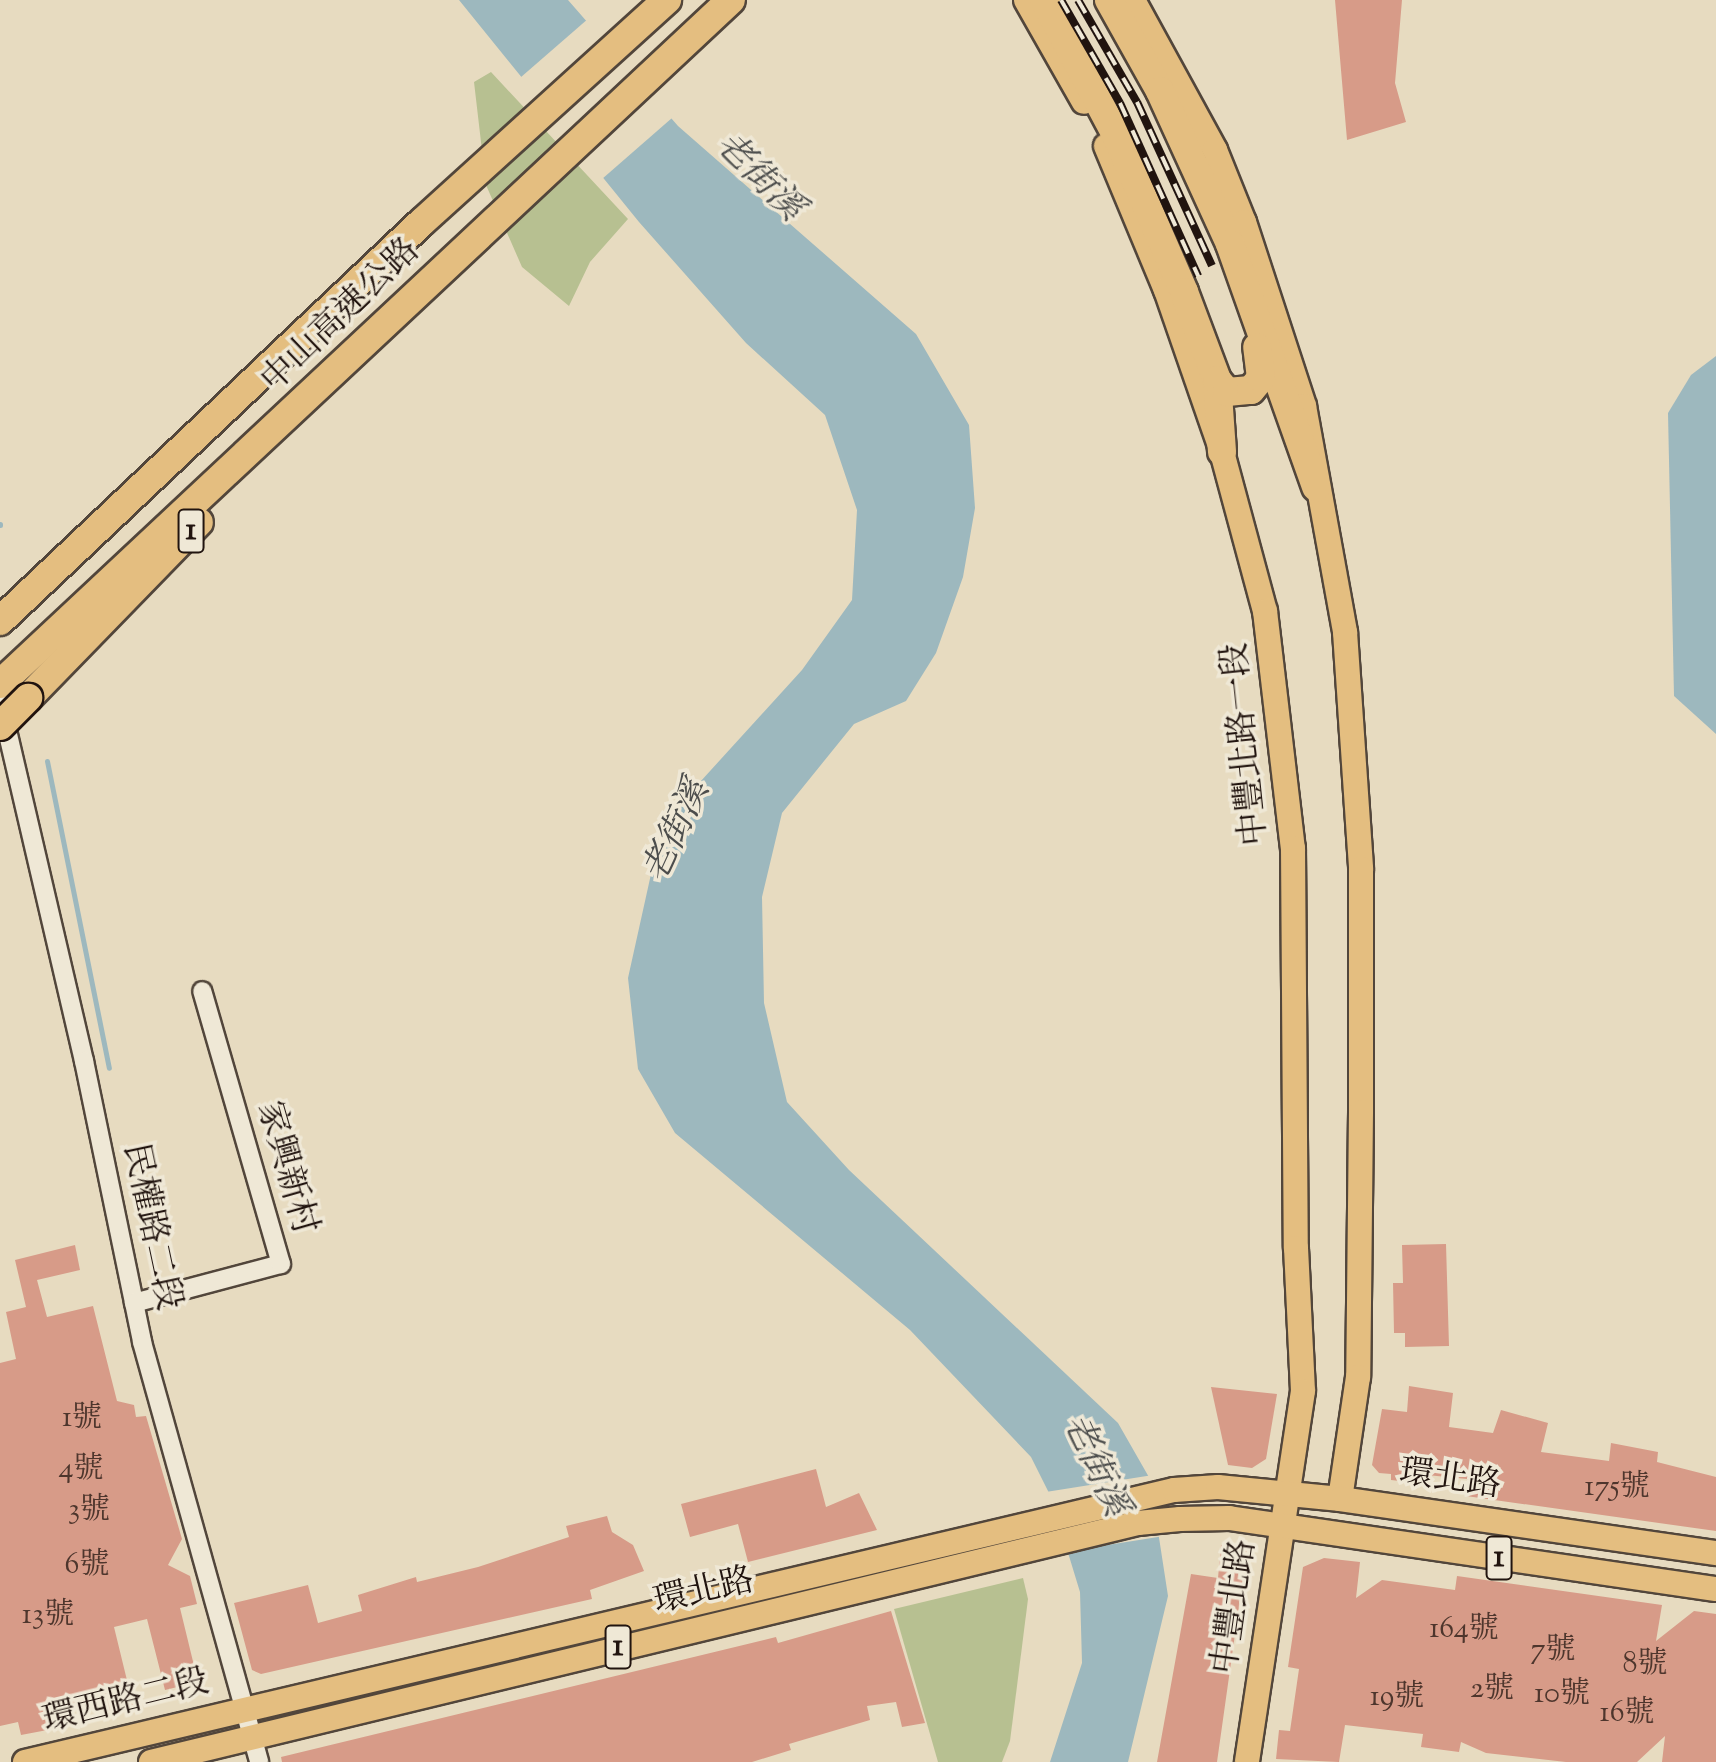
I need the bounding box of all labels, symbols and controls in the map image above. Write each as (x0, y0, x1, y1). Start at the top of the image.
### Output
water label: 老街溪 (705, 125, 811, 231)
street label: 中山高速公路 (253, 230, 429, 402)
road number: 1 (177, 503, 205, 559)
street label: 中豐北路一段 (1215, 640, 1277, 848)
water label: 老街溪 (636, 774, 720, 890)
street label: 家興新村 (248, 1097, 324, 1239)
street label: 民權路二段 (113, 1140, 189, 1314)
house number: 1號 (62, 1401, 102, 1437)
water label: 老街溪 (1052, 1408, 1136, 1524)
house number: 4號 (58, 1452, 104, 1488)
street label: 環北路 (1397, 1453, 1503, 1507)
house number: 175號 (1584, 1470, 1650, 1506)
house number: 3號 (68, 1493, 110, 1529)
road number: 1 (1485, 1530, 1513, 1586)
street label: 中豐北路 (1205, 1537, 1265, 1677)
house number: 6號 (65, 1548, 109, 1584)
street label: 環北路 (650, 1561, 758, 1623)
house number: 13號 (22, 1598, 74, 1634)
house number: 164號 (1429, 1612, 1499, 1648)
road number: 1 (604, 1619, 632, 1675)
house number: 7號 (1530, 1633, 1576, 1669)
house number: 8號 (1623, 1647, 1667, 1683)
street label: 環西路二段 (39, 1662, 213, 1742)
house number: 2號 (1470, 1672, 1514, 1708)
house number: 10號 (1534, 1677, 1590, 1713)
house number: 19號 (1370, 1680, 1424, 1716)
house number: 16號 (1599, 1696, 1655, 1732)

